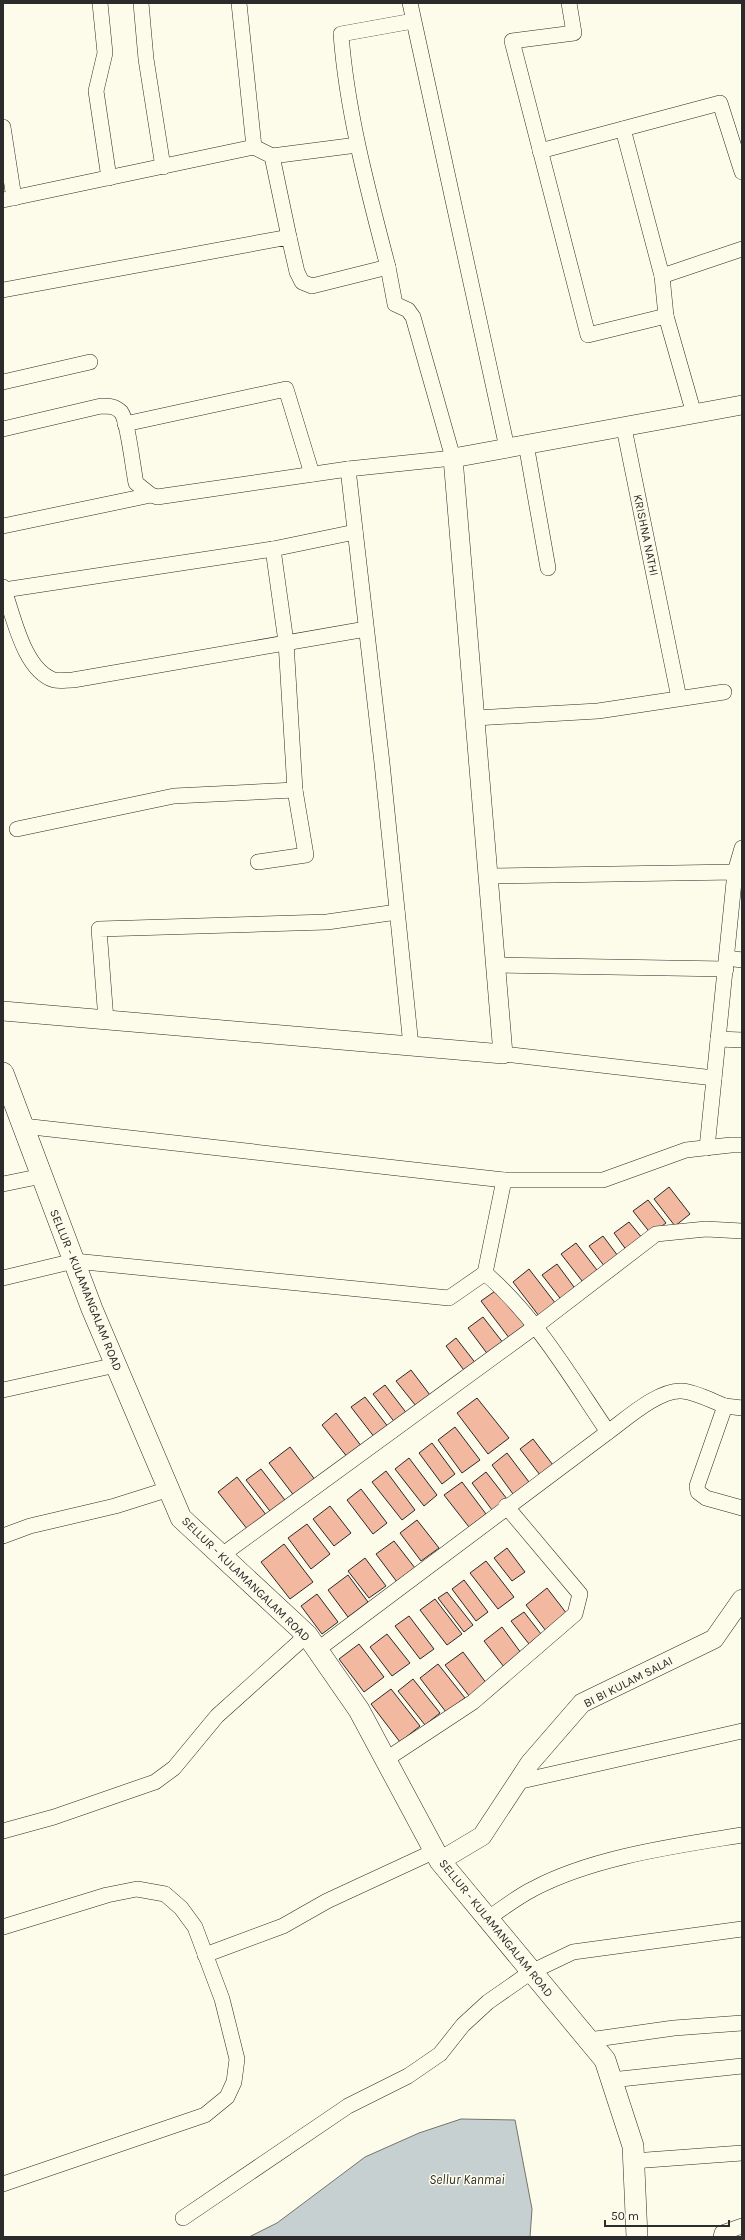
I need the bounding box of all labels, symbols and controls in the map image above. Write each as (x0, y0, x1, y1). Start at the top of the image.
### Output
street label: KRISHNA NATHI (631, 493, 661, 577)
street label: SELLUR - KULAMANGALAM ROAD (47, 1207, 125, 1373)
street label: SELLUR - KULAMANGALAM ROAD (179, 1514, 313, 1644)
street label: BI BI KULAM SALAI (581, 1654, 675, 1710)
street label: SELLUR - KULAMANGALAM ROAD (436, 1856, 556, 2000)
water label: Sellur Kanmai (429, 2172, 505, 2187)
scale bar (605, 2202, 729, 2228)
text: 50 m (611, 2209, 639, 2223)

